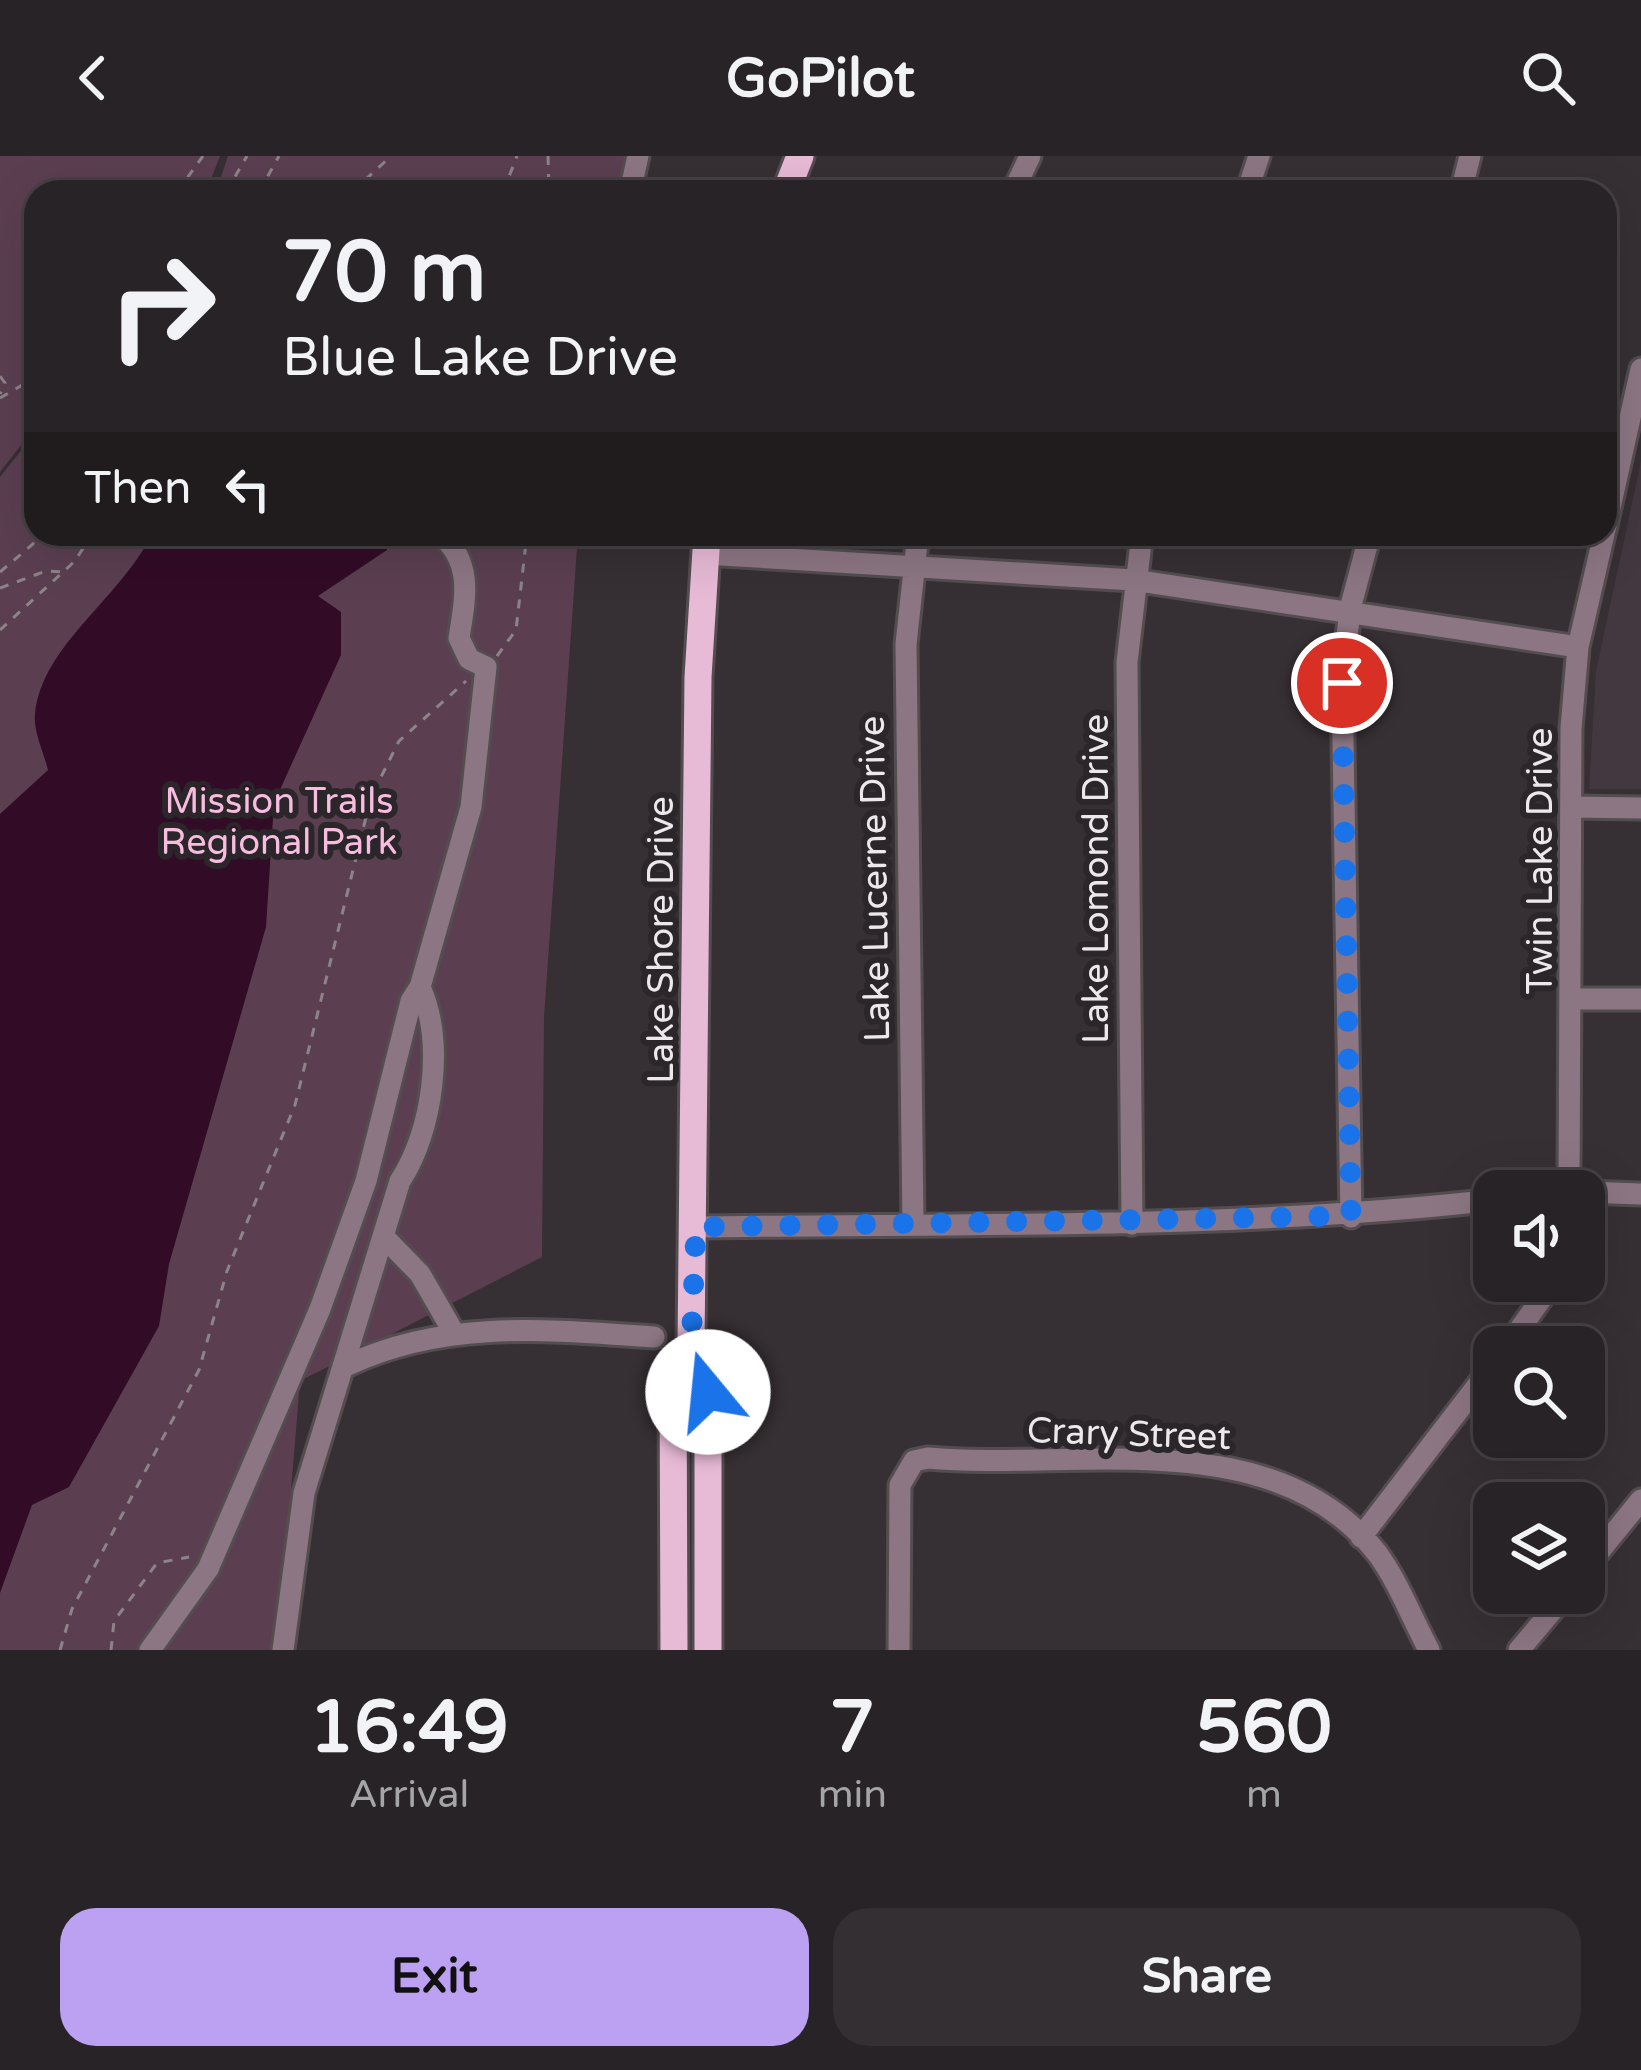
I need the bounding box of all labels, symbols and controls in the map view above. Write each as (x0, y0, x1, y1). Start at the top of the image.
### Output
icon: back (60, 45, 126, 111)
icon: search (1515, 45, 1581, 111)
text: GoPilot (726, 46, 915, 111)
text: 70 m (282, 223, 486, 324)
icon: right (84, 228, 240, 384)
text: Blue Lake Drive (282, 325, 678, 390)
icon: left (215, 456, 281, 522)
text: Then (84, 462, 191, 516)
pin (1291, 632, 1393, 734)
icon: arrive (1309, 650, 1375, 716)
street label: Lake Lomond Drive (1075, 714, 1118, 1044)
street label: Lake Lucerne Drive (851, 716, 899, 1042)
street label: Twin Lake Drive (1519, 728, 1562, 994)
park label: Mission Trails Regional Park (161, 780, 397, 864)
street label: Lake Shore Drive (640, 796, 683, 1084)
map controls (1473, 1170, 1605, 1614)
button: sound (1473, 1170, 1605, 1302)
button: search (1473, 1326, 1605, 1458)
position arrow (645, 1329, 771, 1455)
street label: Crary Street (1026, 1409, 1232, 1459)
button: layers (1473, 1482, 1605, 1614)
text: 16:49 (309, 1685, 509, 1772)
text: 7 (830, 1685, 875, 1772)
text: 560 (1196, 1685, 1332, 1772)
text: Arrival (349, 1771, 469, 1818)
text: min (818, 1771, 887, 1818)
text: m (1246, 1771, 1282, 1818)
button: Exit (60, 1908, 809, 2046)
button: Share (833, 1908, 1581, 2046)

